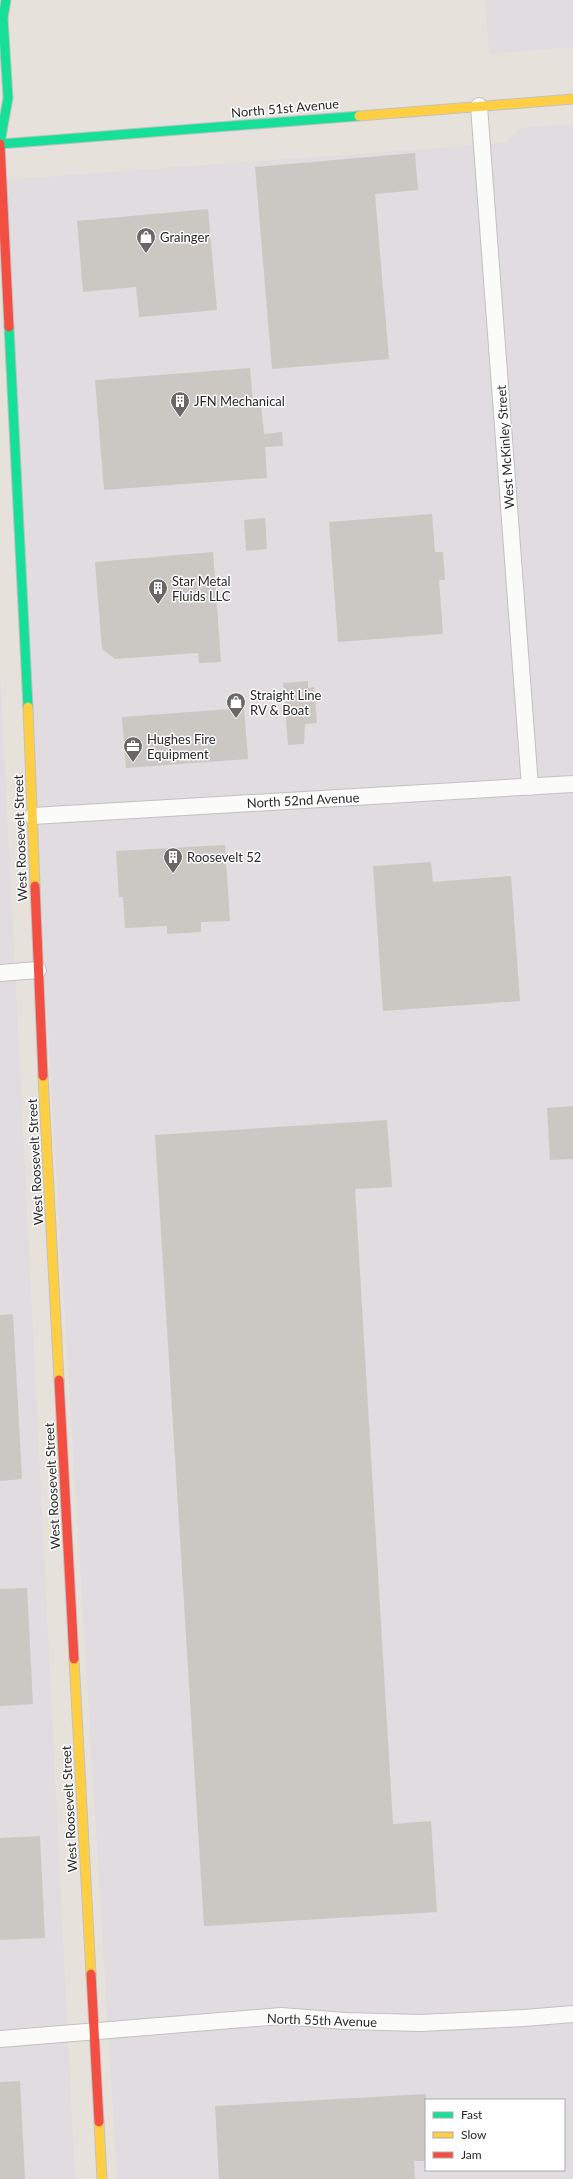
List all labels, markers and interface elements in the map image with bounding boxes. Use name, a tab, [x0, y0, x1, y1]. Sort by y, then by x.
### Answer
street label: North 51st Avenue	[230, 95, 340, 121]
shop icon: Grainger	[135, 226, 157, 254]
place label: Grainger	[160, 229, 209, 245]
street label: West McKinley Street	[493, 384, 517, 509]
building icon: JFN Mechanical	[169, 390, 191, 418]
place label: JFN Mechanical	[194, 393, 285, 409]
place label: Star Metal Fluids LLC	[172, 573, 231, 604]
building icon: Star Metal Fluids LLC	[147, 577, 169, 605]
place label: Straight Line RV & Boat	[250, 687, 322, 718]
shop icon: Straight Line RV & Boat	[225, 691, 247, 719]
place label: Hughes Fire Equipment	[147, 731, 216, 762]
office icon: Hughes Fire Equipment	[122, 735, 144, 763]
street label: West Roosevelt Street	[10, 774, 30, 902]
street label: North 52nd Avenue	[246, 789, 360, 811]
building icon: Roosevelt 52	[162, 846, 184, 874]
place label: Roosevelt 52	[187, 849, 261, 865]
street label: West Roosevelt Street	[24, 1098, 46, 1226]
street label: West Roosevelt Street	[41, 1422, 63, 1550]
street label: West Roosevelt Street	[58, 1745, 80, 1873]
street label: North 55th Avenue	[267, 2010, 377, 2030]
legend	[425, 2099, 565, 2171]
text: Fast	[461, 2107, 483, 2122]
text: Slow	[461, 2127, 487, 2142]
text: Jam	[461, 2147, 482, 2162]

